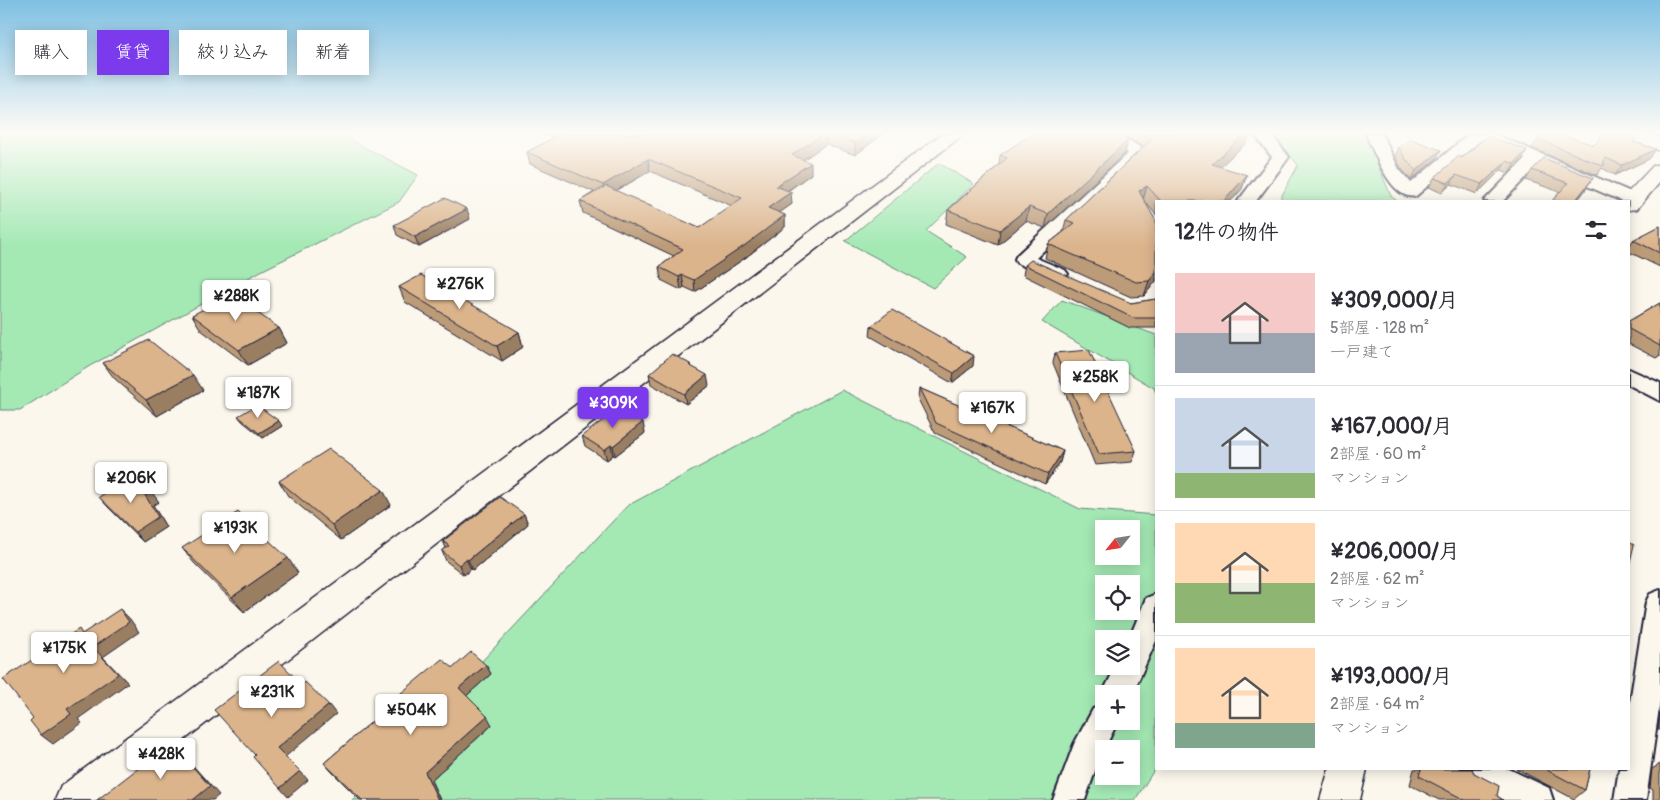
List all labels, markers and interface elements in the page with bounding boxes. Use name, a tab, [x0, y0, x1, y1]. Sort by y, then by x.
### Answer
chip: 購入	[15, 30, 87, 75]
chip: 賃貸	[97, 30, 169, 75]
chip: 絞り込み	[179, 30, 287, 75]
chip: 新着	[297, 30, 369, 75]
icon: filters	[1582, 216, 1610, 244]
text: 12件の物件	[1175, 219, 1279, 246]
pin: ¥276K	[425, 268, 495, 310]
text: ¥276K	[436, 274, 484, 294]
pin: ¥288K	[201, 280, 271, 322]
text: ¥288K	[213, 286, 259, 306]
text: ¥309,000/月	[1330, 287, 1458, 314]
icon: home	[1215, 293, 1275, 353]
text: 5部屋 · 128 m²	[1330, 318, 1429, 338]
text: 一戸建て	[1330, 342, 1394, 362]
pin: ¥258K	[1060, 360, 1130, 403]
text: ¥258K	[1072, 367, 1118, 387]
pin: ¥187K	[223, 376, 293, 419]
text: ¥187K	[236, 383, 280, 403]
pin: ¥309K	[578, 386, 648, 429]
pin: ¥167K	[957, 392, 1027, 434]
text: ¥309K	[589, 393, 637, 413]
text: ¥167K	[970, 398, 1014, 418]
text: ¥167,000/月	[1330, 413, 1453, 440]
icon: home	[1215, 418, 1275, 478]
text: 2部屋 · 60 m²	[1330, 444, 1426, 464]
pin: ¥206K	[96, 462, 166, 504]
text: ¥206K	[106, 468, 156, 488]
text: マンション	[1330, 468, 1409, 488]
pin: ¥193K	[200, 512, 270, 554]
text: ¥193K	[213, 518, 257, 538]
north arrow	[1095, 520, 1140, 565]
map controls	[1095, 520, 1140, 785]
text: ¥206,000/月	[1330, 538, 1460, 565]
icon: home	[1215, 543, 1275, 603]
text: 2部屋 · 62 m²	[1330, 569, 1424, 589]
button: locate	[1095, 575, 1140, 620]
text: マンション	[1330, 593, 1409, 613]
button: layers	[1095, 630, 1140, 675]
pin: ¥175K	[29, 632, 99, 674]
text: ¥175K	[42, 638, 86, 658]
text: ¥193,000/月	[1330, 663, 1452, 690]
icon: home	[1215, 668, 1275, 728]
pin: ¥231K	[237, 676, 307, 718]
text: ¥231K	[250, 682, 294, 702]
button: +	[1095, 685, 1140, 730]
pin: ¥504K	[376, 694, 446, 736]
text: 2部屋 · 64 m²	[1330, 694, 1425, 714]
text: ¥504K	[386, 700, 436, 720]
text: マンション	[1330, 718, 1409, 738]
pin: ¥428K	[126, 738, 196, 780]
button: −	[1095, 740, 1140, 785]
text: ¥428K	[137, 744, 185, 764]

